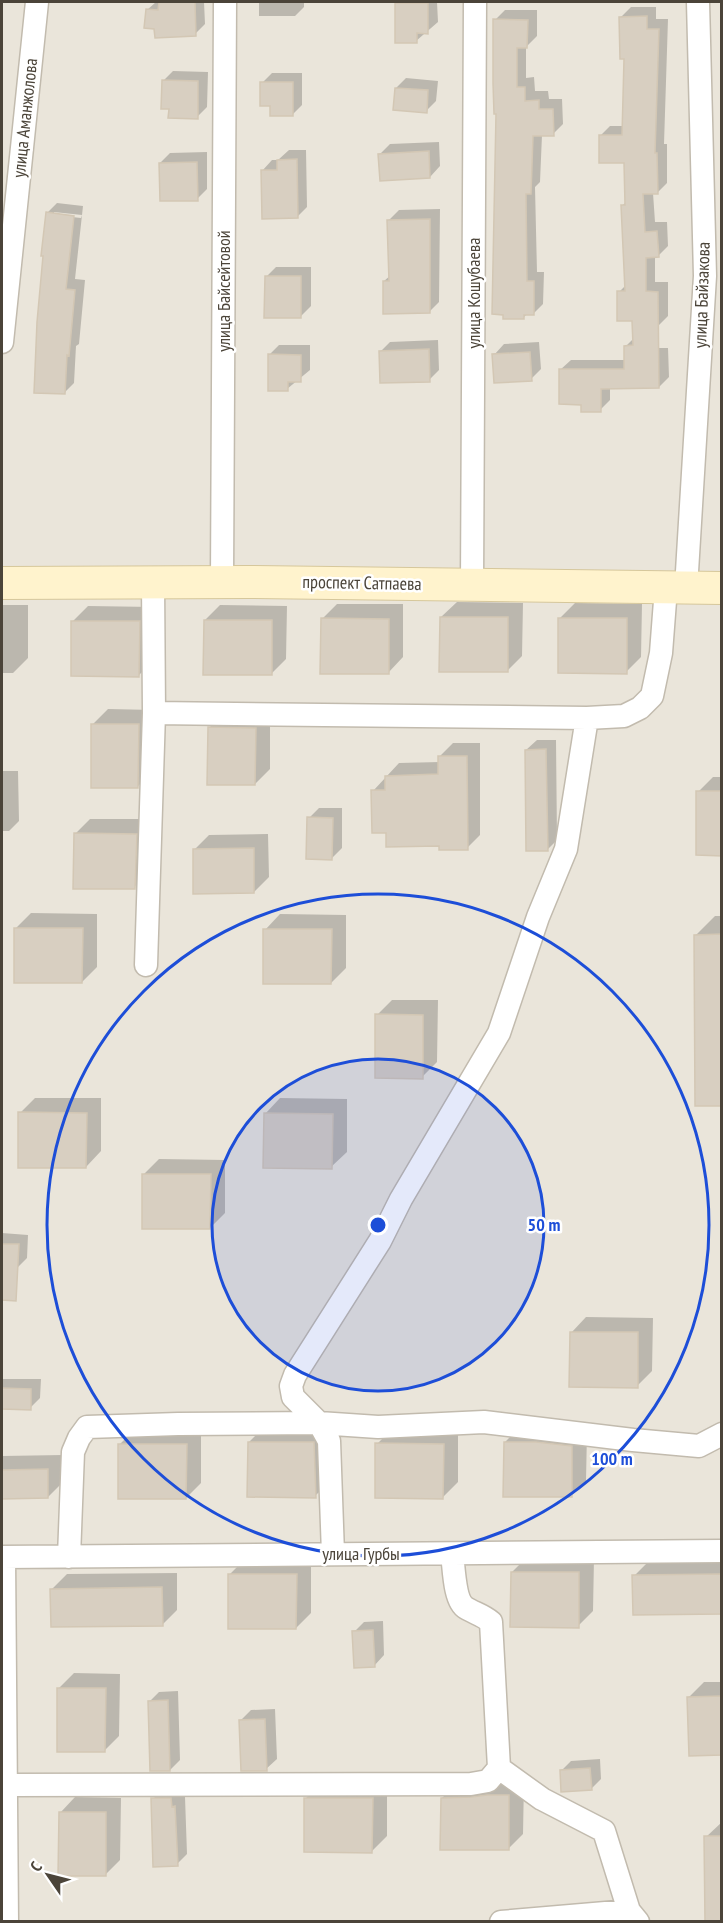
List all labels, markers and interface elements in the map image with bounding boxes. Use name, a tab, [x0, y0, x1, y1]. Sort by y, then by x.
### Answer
street label: улица Аманжолова	[7, 57, 42, 179]
street label: улица Байсейтовой	[212, 230, 235, 352]
street label: улица Кошубаева	[462, 238, 485, 348]
street label: улица Байзакова	[688, 241, 715, 349]
street label: проспект Сатпаева	[302, 570, 422, 595]
text: 50 m	[528, 1213, 560, 1236]
centre of rings	[368, 1215, 388, 1235]
text: 100 m	[591, 1447, 633, 1470]
street label: улица Гурбы	[322, 1542, 400, 1565]
north arrow	[18, 1845, 78, 1905]
text: С	[25, 1857, 46, 1875]

